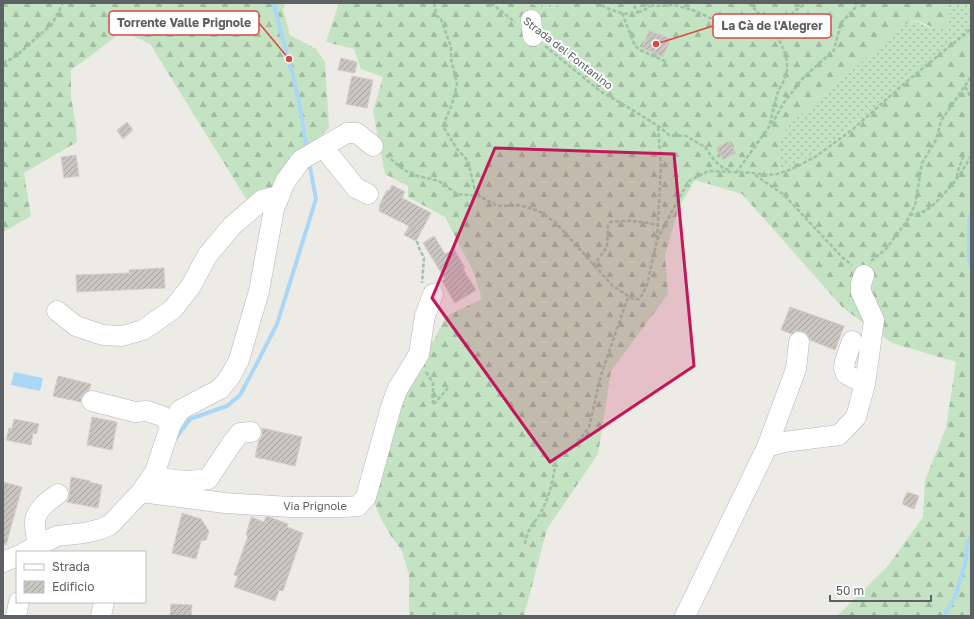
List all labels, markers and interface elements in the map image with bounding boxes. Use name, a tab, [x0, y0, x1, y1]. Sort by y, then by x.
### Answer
callout: Torrente Valle Prignole	[109, 11, 259, 35]
street label: Strada del Fontanino	[521, 14, 616, 92]
callout: La Cà de l'Alegrer	[713, 14, 831, 38]
text: Torrente Valle Prignole	[117, 15, 251, 30]
text: La Cà de l'Alegrer	[721, 18, 823, 33]
street label: Via Prignole	[283, 499, 347, 512]
legend	[16, 551, 146, 603]
text: Strada	[52, 559, 90, 574]
scale bar	[830, 577, 931, 603]
text: Edificio	[52, 579, 94, 594]
text: 50 m	[836, 583, 864, 598]

